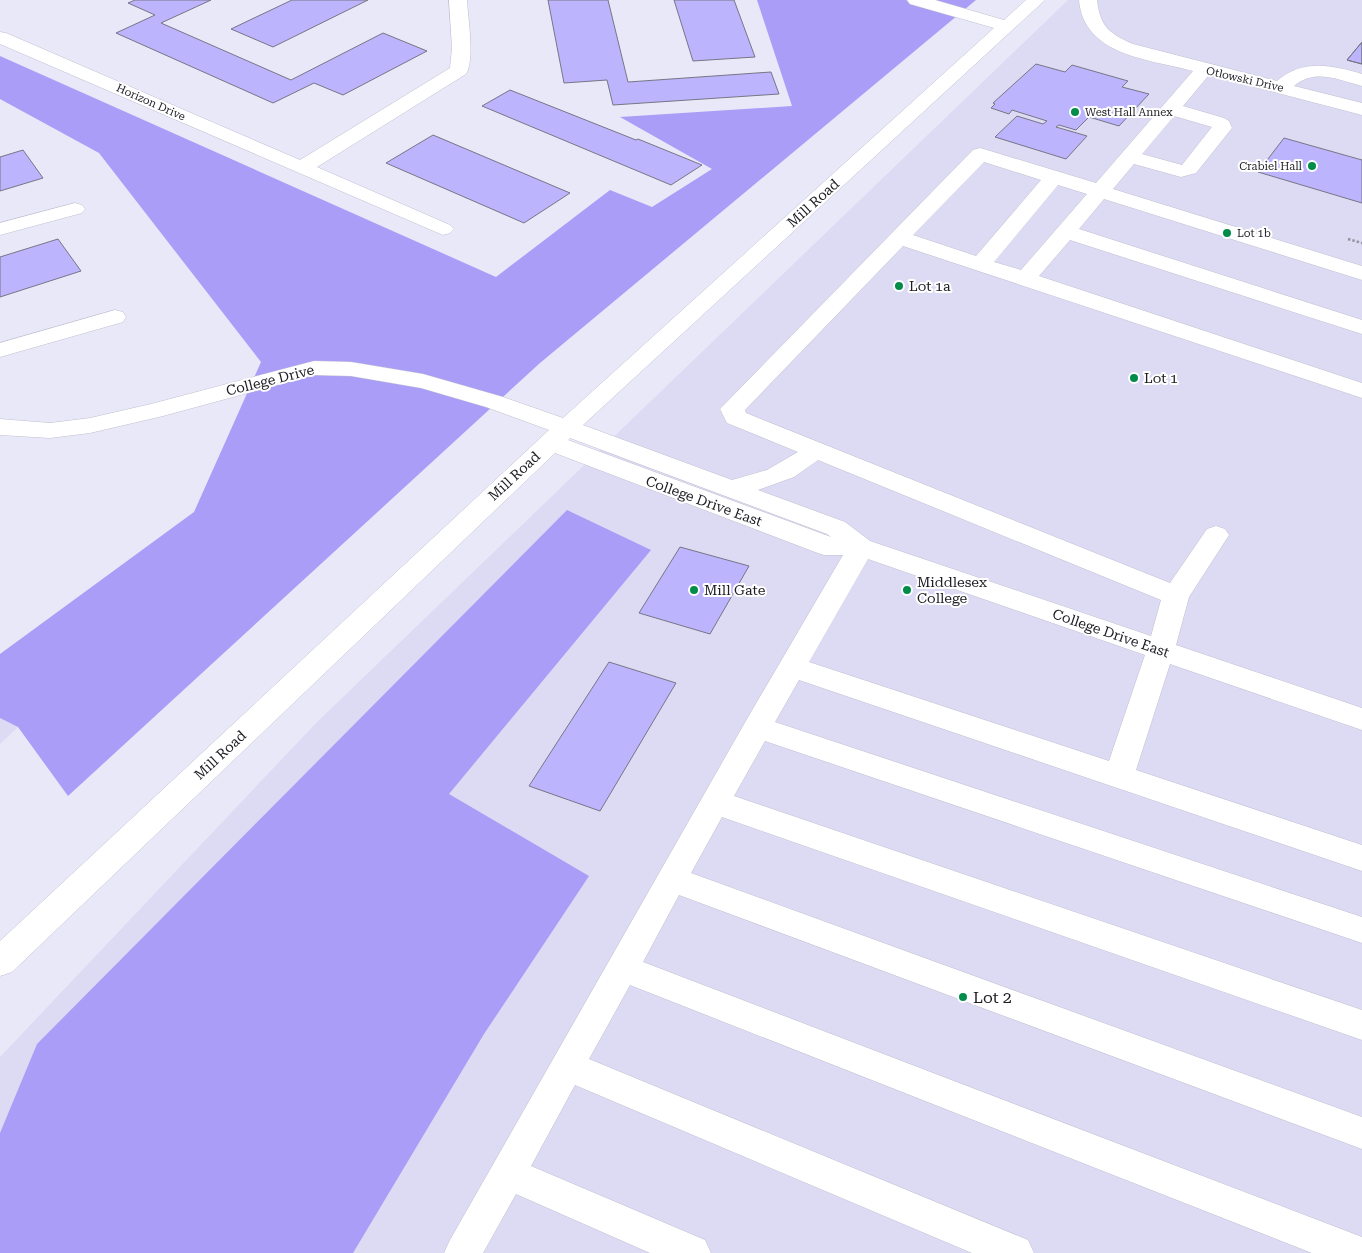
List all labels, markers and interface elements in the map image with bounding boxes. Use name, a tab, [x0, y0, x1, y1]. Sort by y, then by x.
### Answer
street label: Otlowski Drive	[1205, 64, 1285, 95]
street label: Horizon Drive	[114, 81, 187, 124]
marker: West Hall Annex	[1069, 106, 1081, 118]
place label: West Hall Annex	[1085, 106, 1173, 119]
place label: Crabiel Hall	[1239, 160, 1303, 173]
marker: Crabiel Hall	[1306, 160, 1318, 172]
street label: Mill Road	[784, 175, 842, 230]
marker: Lot 1b	[1221, 227, 1233, 239]
place label: Lot 1b	[1237, 227, 1271, 240]
place label: Lot 1a	[909, 278, 951, 294]
marker: Lot 1a	[893, 280, 905, 292]
street label: College Drive	[224, 361, 316, 399]
place label: Lot 1	[1144, 370, 1178, 386]
marker: Lot 1	[1128, 372, 1140, 384]
street label: Mill Road	[485, 448, 543, 504]
street label: College Drive East	[644, 473, 764, 529]
place label: Middlesex College	[917, 574, 987, 606]
place label: Mill Gate	[704, 582, 766, 598]
marker: Mill Gate	[688, 584, 700, 596]
marker: Middlesex College	[901, 584, 913, 596]
street label: College Drive East	[1051, 606, 1171, 660]
street label: Mill Road	[191, 727, 249, 783]
place label: Lot 2	[973, 988, 1012, 1007]
marker: Lot 2	[957, 991, 969, 1003]

